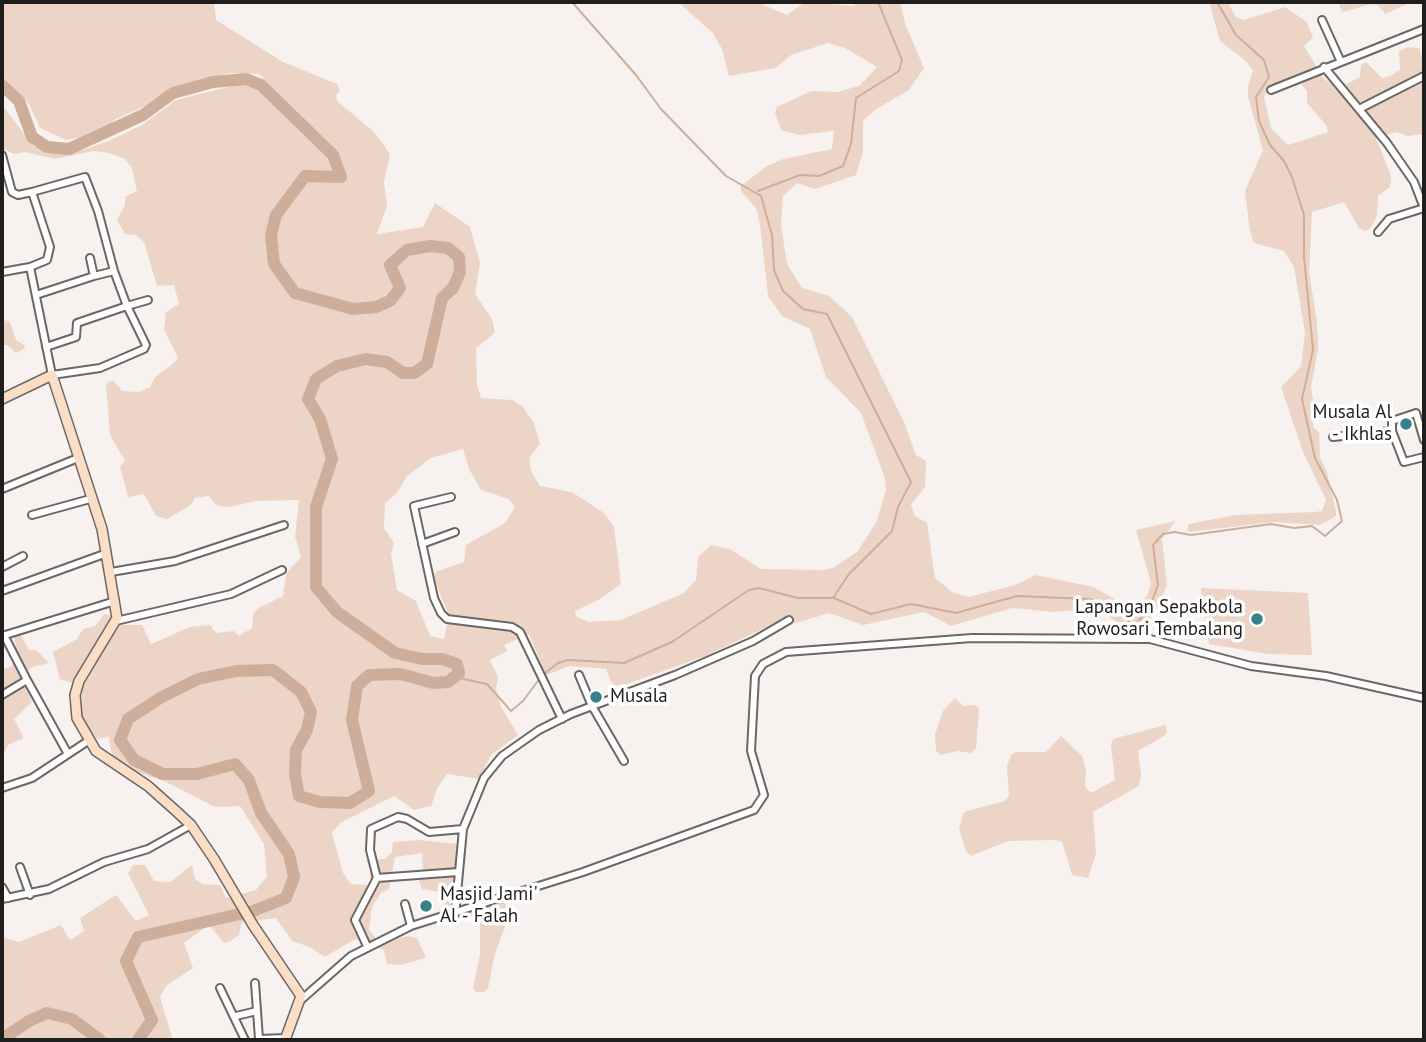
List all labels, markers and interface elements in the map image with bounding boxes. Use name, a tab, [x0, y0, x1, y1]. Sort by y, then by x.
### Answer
place label: Musala Al - Ikhlas	[1313, 402, 1392, 446]
marker: Musala Al - Ikhlas	[1398, 416, 1414, 432]
place label: Lapangan Sepakbola Rowosari Tembalang	[1075, 597, 1243, 641]
marker: Lapangan Sepakbola Rowosari Tembalang	[1249, 611, 1265, 627]
place label: Musala	[610, 686, 668, 708]
marker: Musala	[588, 689, 604, 705]
place label: Masjid Jami' Al - Falah	[440, 884, 538, 928]
marker: Masjid Jami' Al - Falah	[418, 898, 434, 914]

